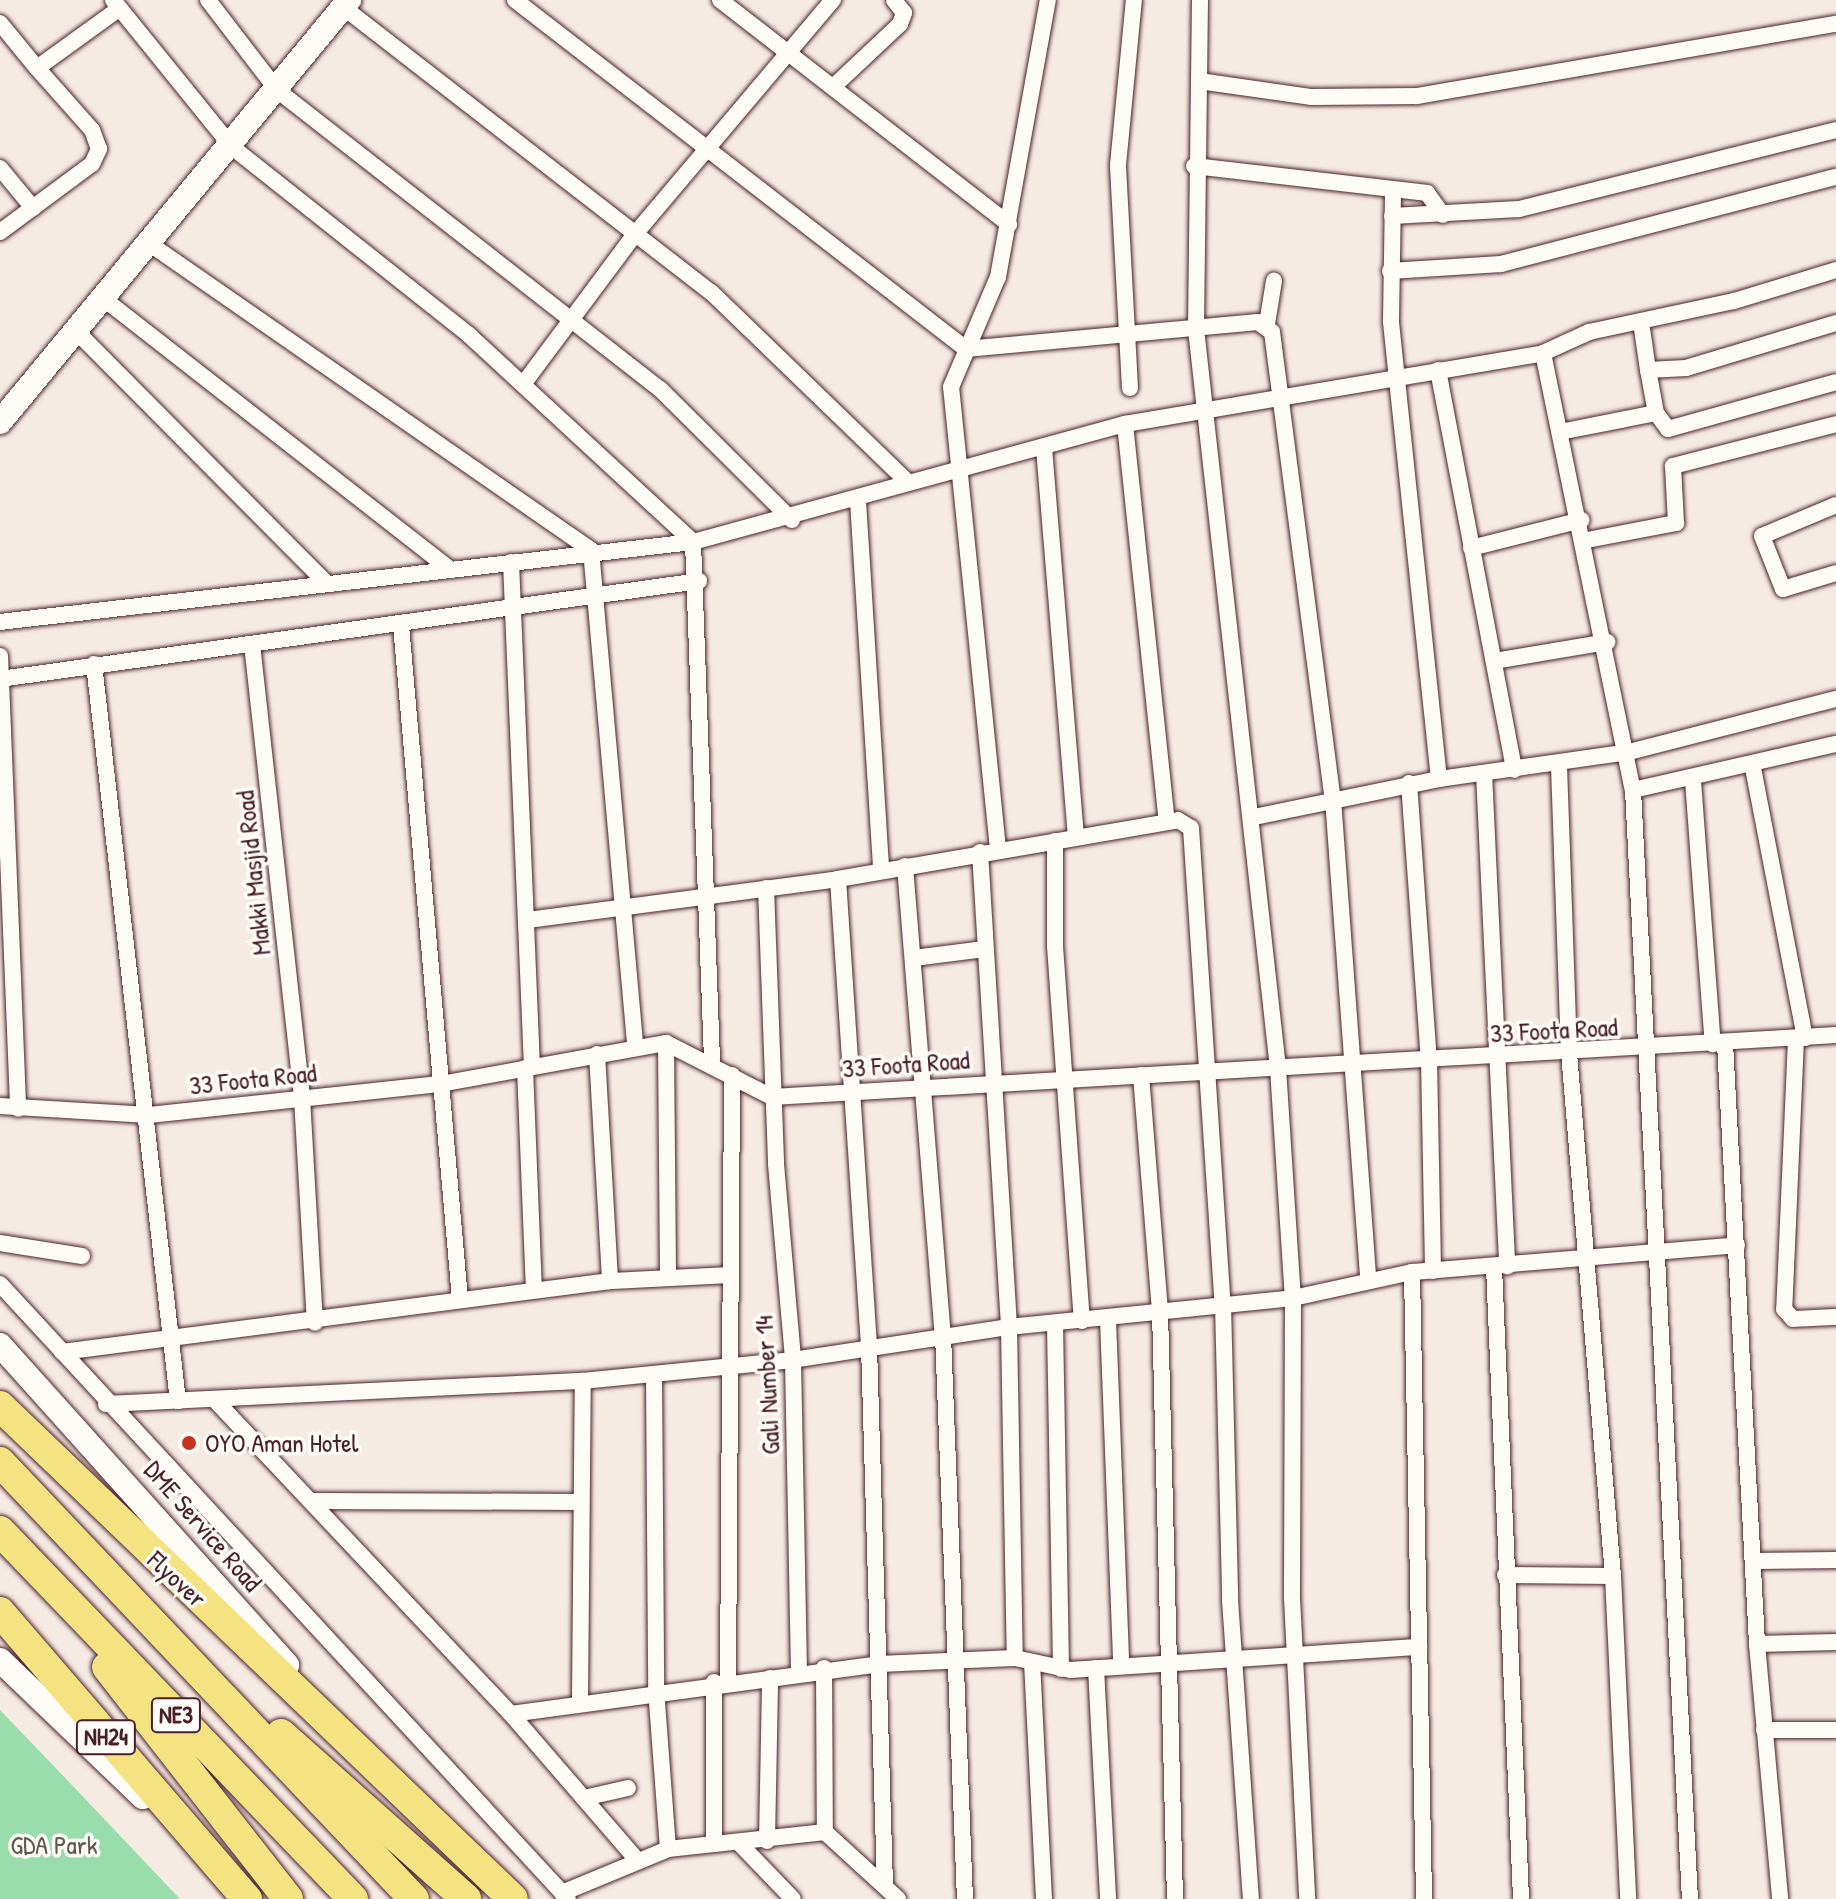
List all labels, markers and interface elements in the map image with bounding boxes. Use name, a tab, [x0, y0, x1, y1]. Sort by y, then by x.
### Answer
street label: Makki Masjid Road	[229, 789, 277, 957]
street label: 33 Foota Road	[1489, 1011, 1619, 1049]
street label: 33 Foota Road	[841, 1044, 971, 1084]
street label: 33 Foota Road	[188, 1057, 318, 1101]
street label: Gali Number 14	[748, 1315, 786, 1455]
place label: OYO Aman Hotel	[205, 1427, 359, 1459]
marker: OYO Aman Hotel	[180, 1434, 198, 1452]
street label: DME Service Road	[138, 1454, 268, 1598]
street label: Flyover	[141, 1544, 213, 1614]
road number: NE3	[150, 1695, 202, 1735]
road number: NH24	[74, 1717, 138, 1757]
park label: GDA Park	[11, 1829, 97, 1861]

